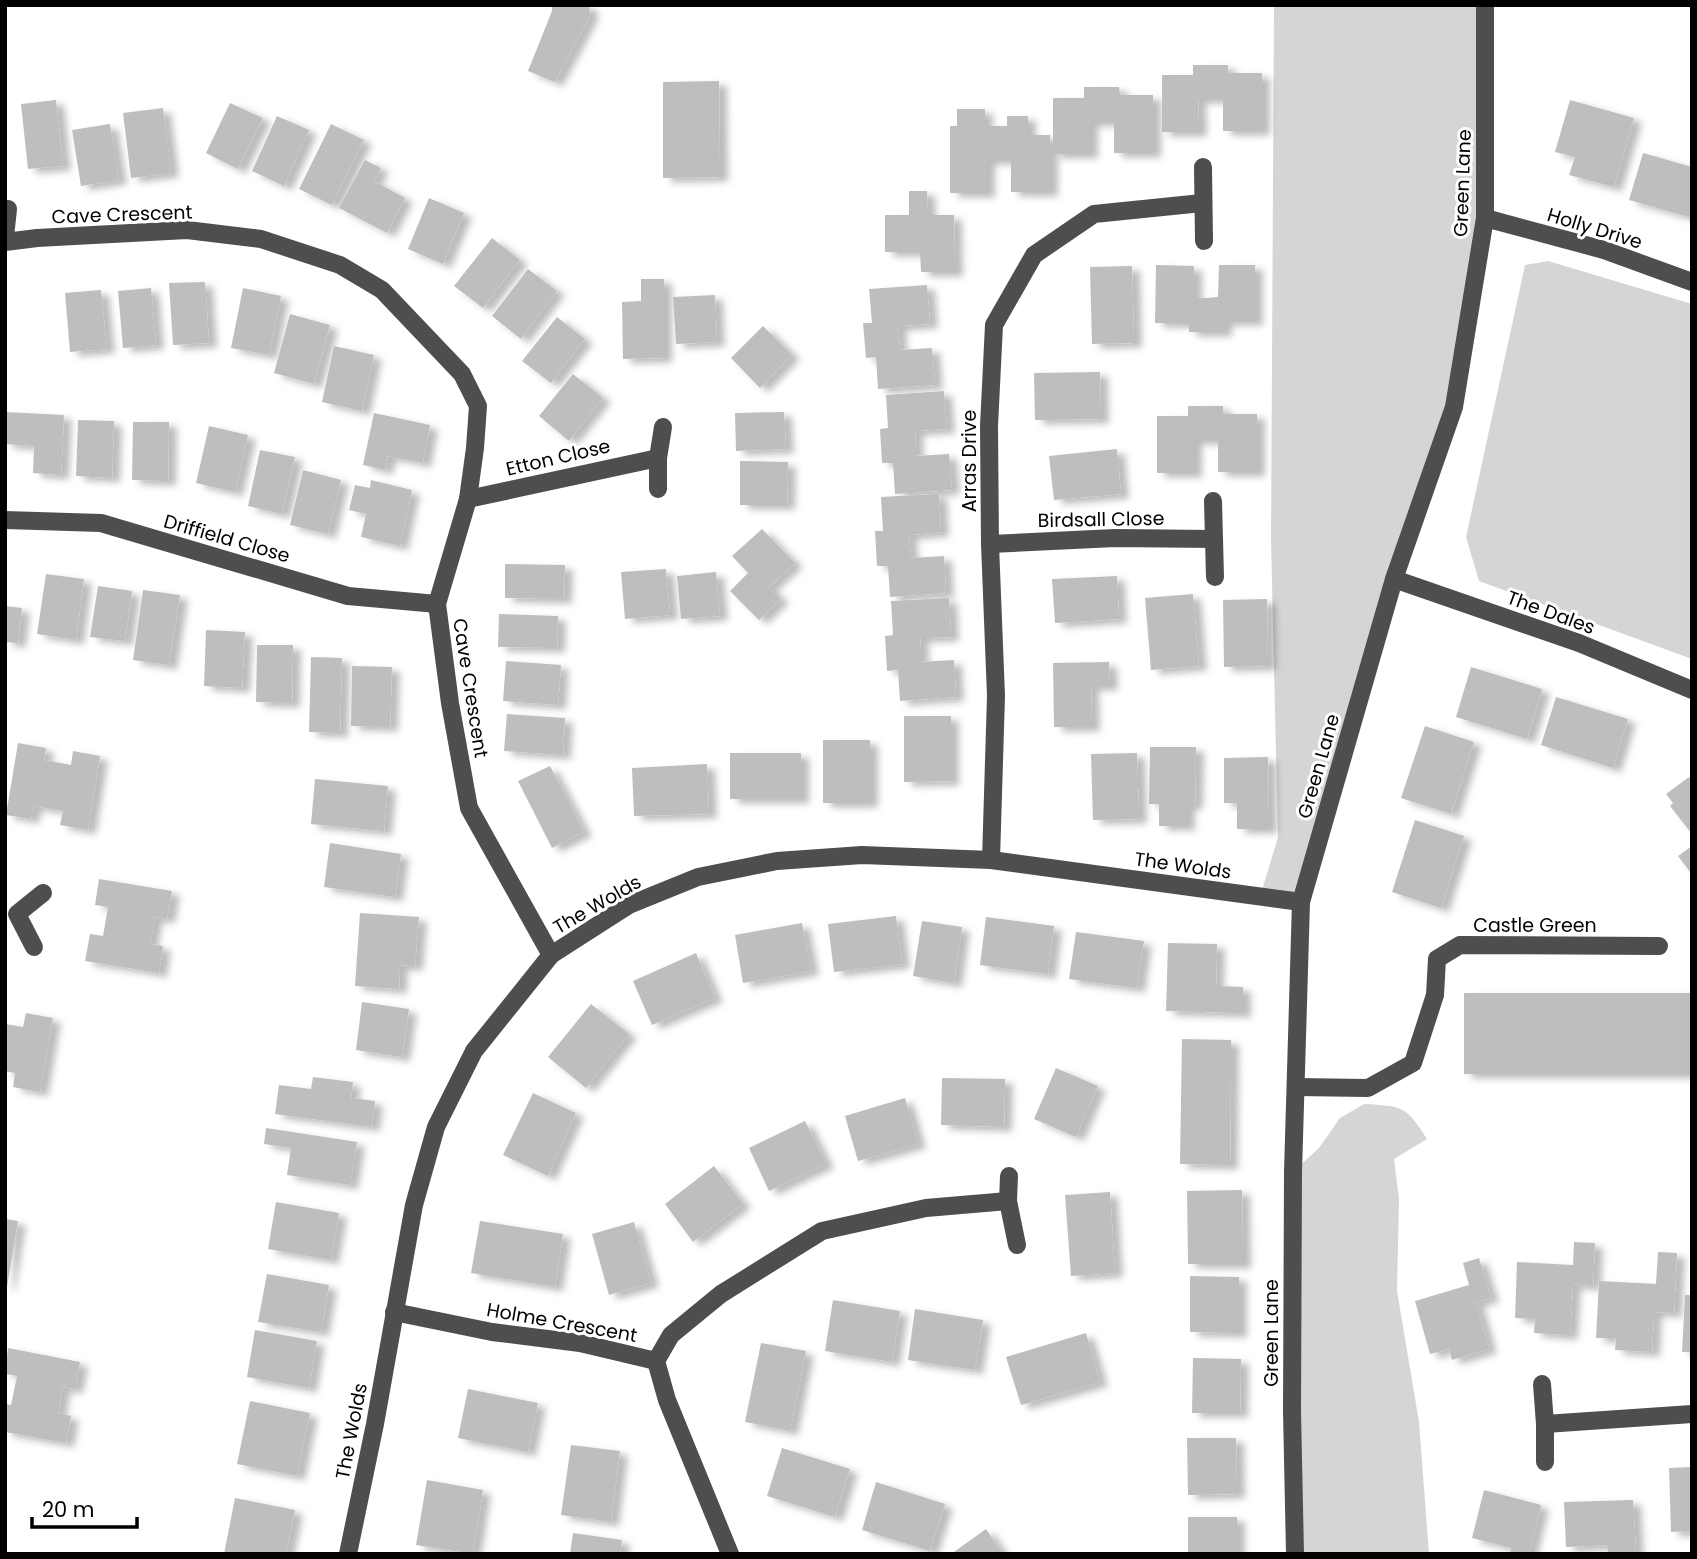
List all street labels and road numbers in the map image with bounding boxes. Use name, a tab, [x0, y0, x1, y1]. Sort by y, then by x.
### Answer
street label: Green Lane	[1447, 129, 1478, 237]
street label: Cave Crescent	[51, 199, 193, 230]
street label: Holly Drive	[1544, 201, 1646, 256]
street label: Arras Drive	[956, 410, 983, 512]
street label: Etton Close	[503, 432, 613, 483]
street label: Birdsall Close	[1037, 505, 1165, 534]
street label: Driffield Close	[161, 508, 293, 569]
street label: The Dales	[1503, 584, 1599, 641]
street label: Cave Crescent	[446, 616, 495, 760]
street label: Green Lane	[1291, 711, 1346, 822]
street label: The Wolds	[1133, 845, 1233, 886]
street label: The Wolds	[548, 868, 646, 940]
street label: Castle Green	[1473, 912, 1597, 939]
street label: Green Lane	[1258, 1279, 1285, 1387]
street label: Holme Crescent	[485, 1296, 639, 1349]
street label: The Wolds	[329, 1381, 374, 1481]

